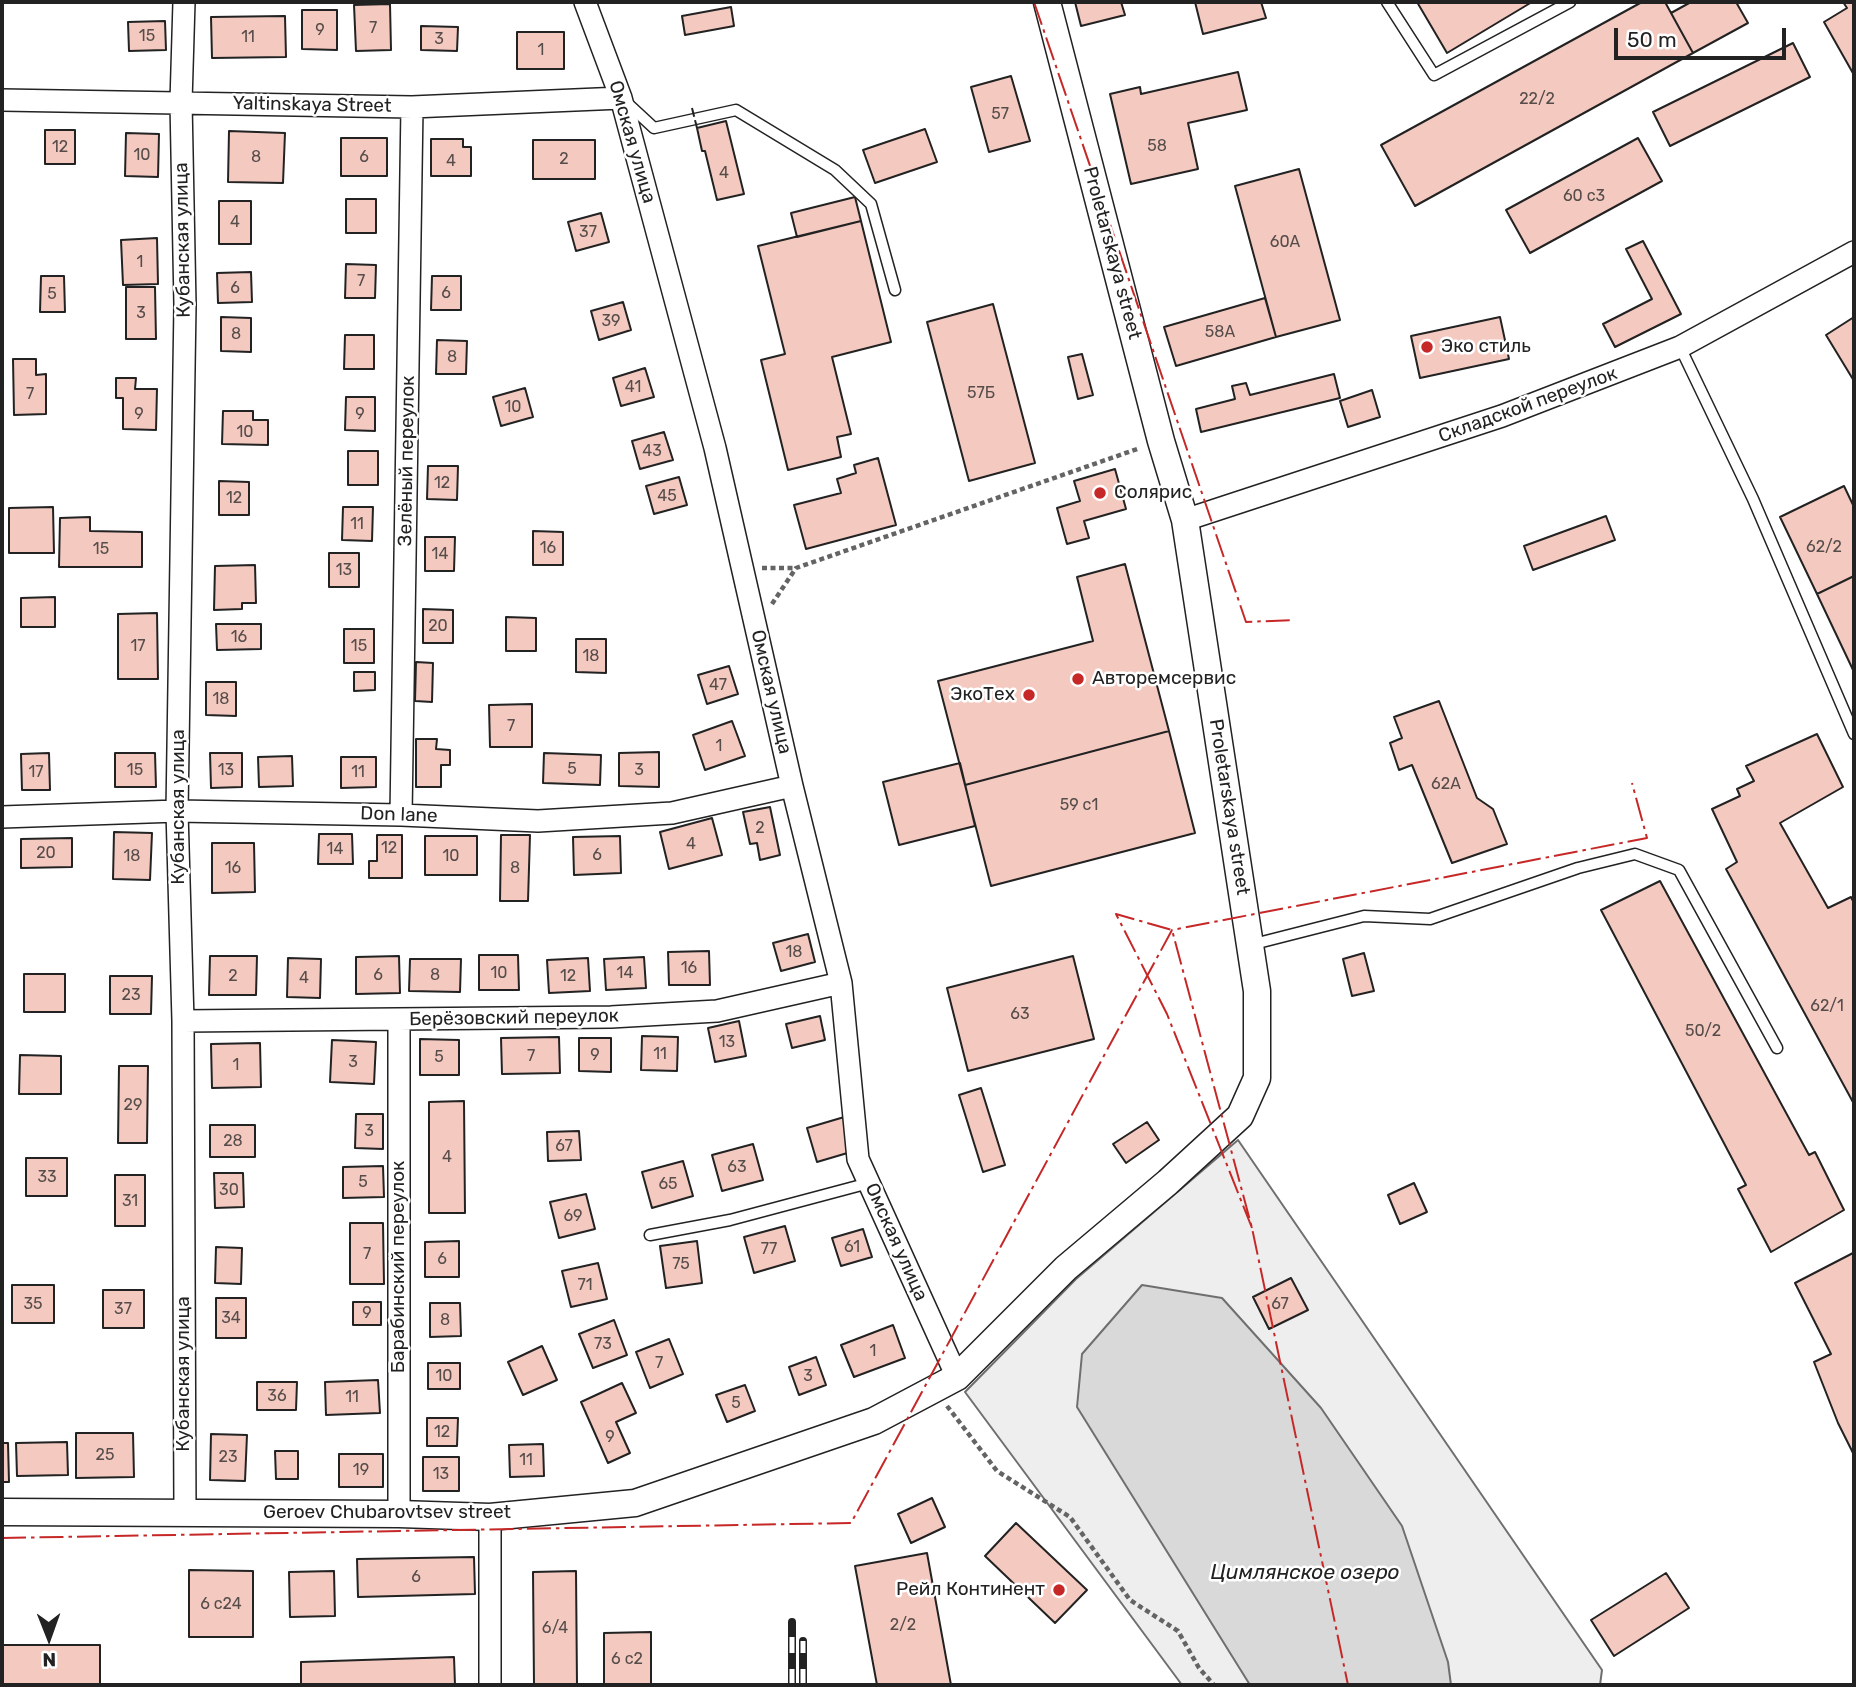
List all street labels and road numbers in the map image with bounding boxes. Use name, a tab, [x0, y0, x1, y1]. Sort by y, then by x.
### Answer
street label: Омская улица	[604, 78, 660, 206]
street label: Yaltinskaya Street	[232, 92, 392, 118]
street label: Кубанская улица	[170, 162, 196, 318]
street label: Proletarskaya street	[1078, 164, 1146, 342]
street label: Складской переулок	[1436, 362, 1620, 448]
street label: Зелёный переулок	[394, 375, 420, 547]
street label: Омская улица	[746, 628, 796, 756]
street label: Proletarskaya street	[1204, 717, 1254, 897]
street label: Кубанская улица	[168, 729, 190, 885]
street label: Don lane	[360, 802, 438, 828]
street label: Берёзовский переулок	[409, 1005, 619, 1031]
street label: Барабинский переулок	[388, 1161, 410, 1373]
street label: Омская улица	[860, 1180, 932, 1304]
street label: Кубанская улица	[173, 1296, 195, 1452]
street label: Geroev Chubarovtsev street	[263, 1502, 511, 1524]

